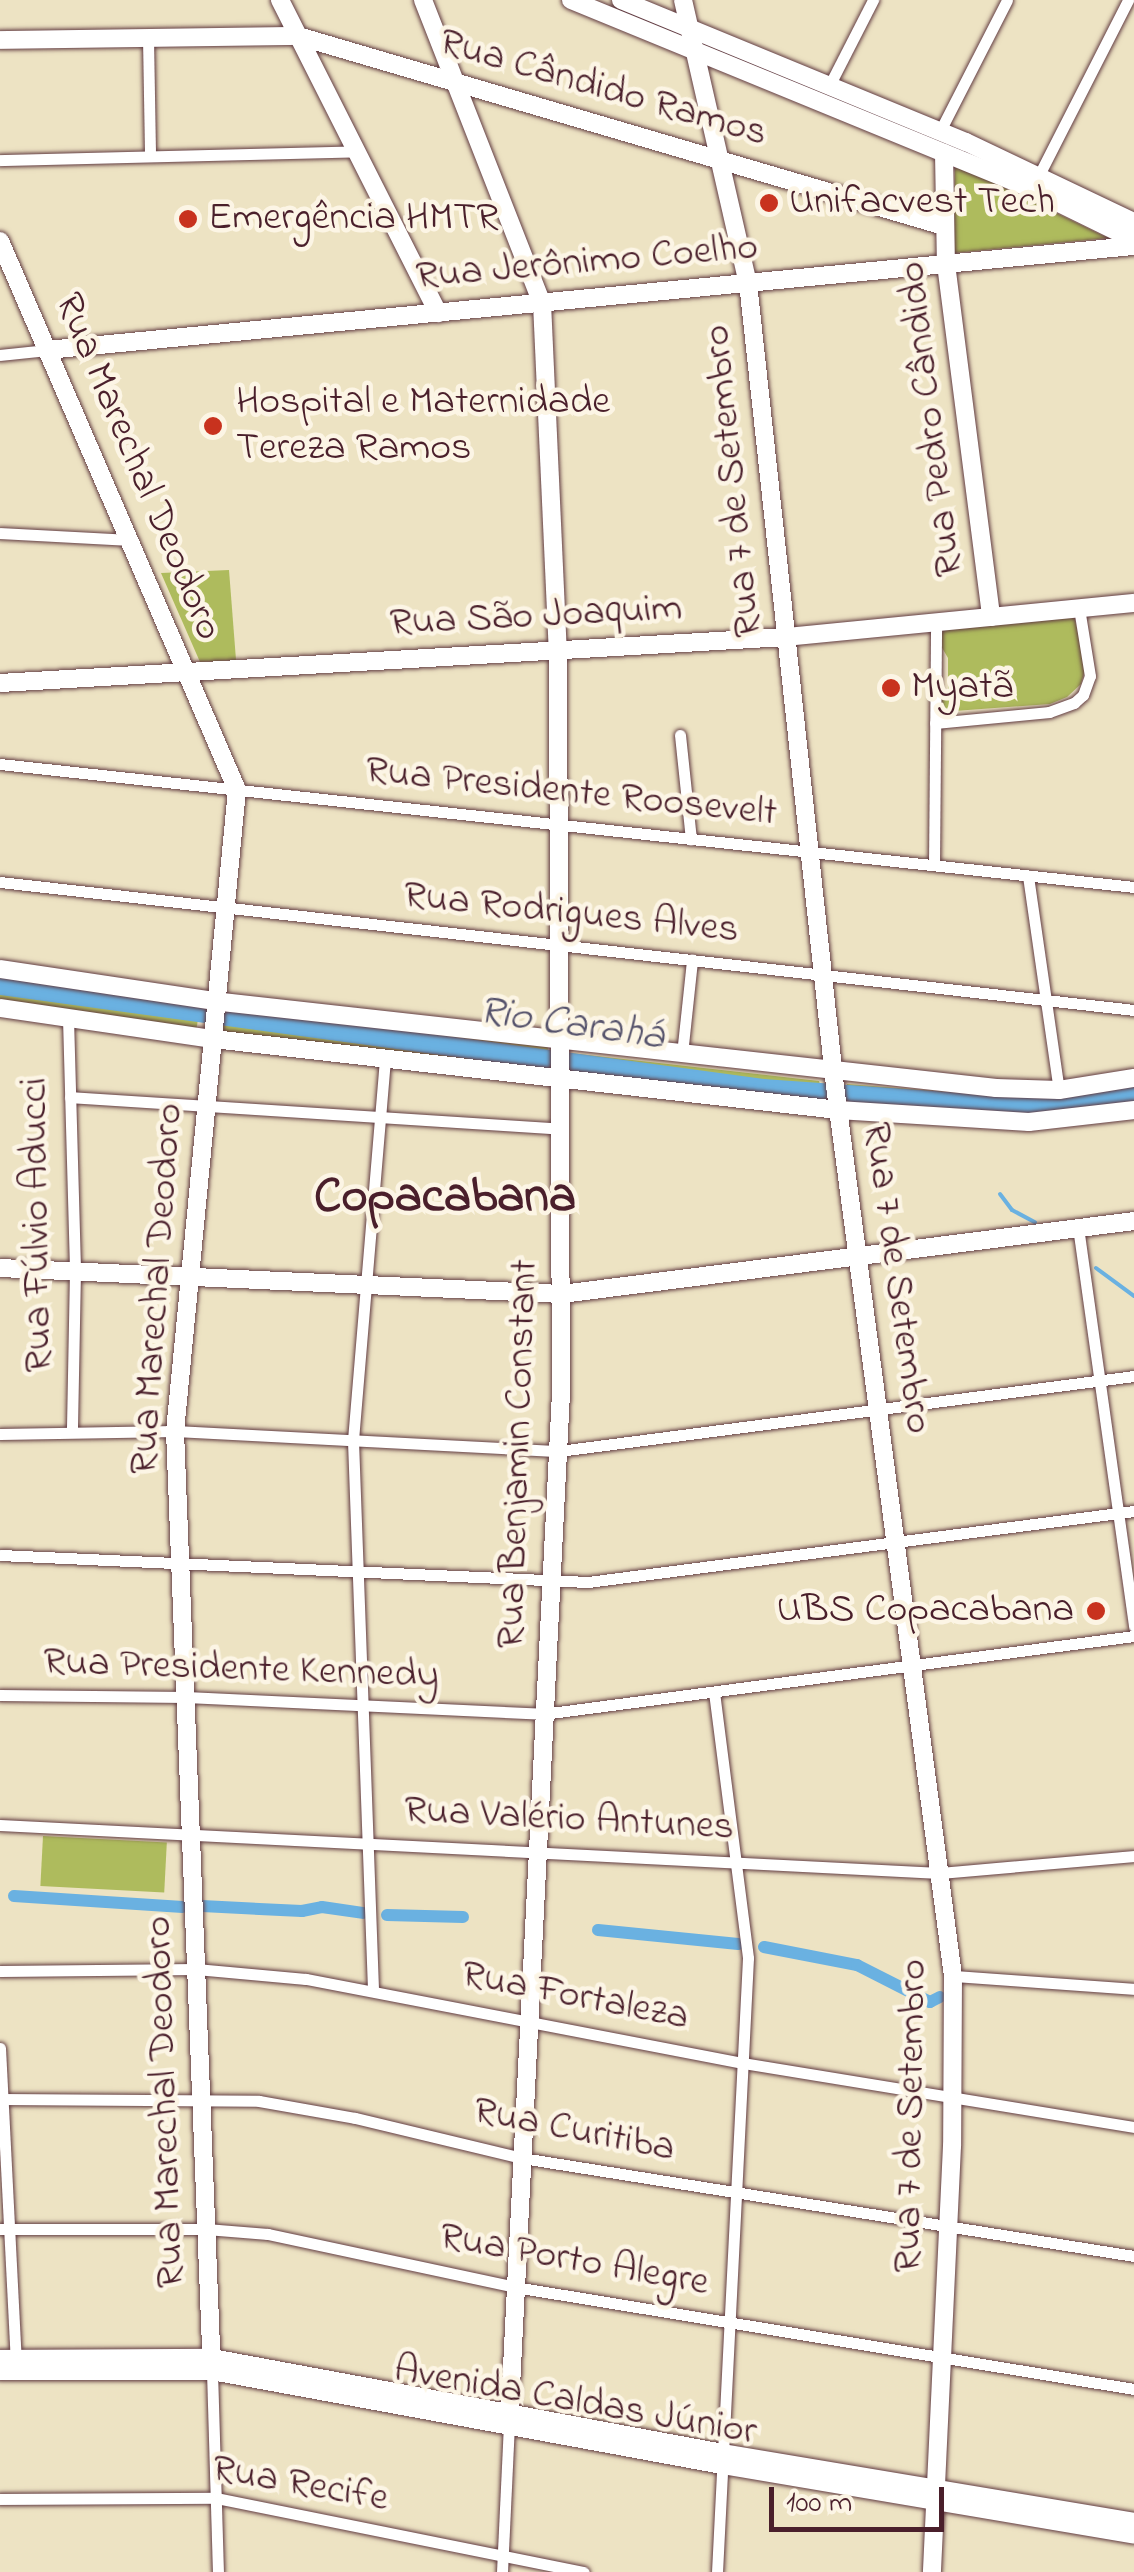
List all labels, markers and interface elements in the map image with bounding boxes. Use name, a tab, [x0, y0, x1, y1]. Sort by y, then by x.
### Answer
street label: Rua Cândido Ramos	[434, 19, 772, 159]
place label: Unifacvest Tech	[789, 179, 1055, 227]
marker: Unifacvest Tech	[758, 192, 780, 214]
place label: Emergência HMTR	[208, 195, 498, 243]
marker: Emergência HMTR	[177, 208, 199, 230]
street label: Rua Jerônimo Coelho	[414, 224, 760, 302]
street label: Rua Pedro Cândido	[889, 259, 975, 579]
street label: Rua Marechal Deodoro	[42, 286, 232, 648]
street label: Rua 7 de Setembro	[694, 323, 774, 639]
place label: Hospital e Maternidade Tereza Ramos	[236, 379, 610, 473]
marker: Hospital e Maternidade Tereza Ramos	[200, 413, 226, 439]
street label: Rua São Joaquim	[389, 585, 683, 649]
place label: Myatã	[911, 664, 1013, 712]
marker: Myatã	[880, 677, 902, 699]
street label: Rua Presidente Roosevelt	[363, 748, 779, 838]
street label: Rua Rodrigues Alves	[401, 873, 741, 955]
water label: Rio Carahá	[476, 987, 666, 1063]
street label: Rua Fúlvio Aducci	[11, 1077, 65, 1373]
street label: Rua Marechal Deodoro	[121, 1102, 195, 1476]
street label: Rua 7 de Setembro	[850, 1119, 942, 1437]
district label: Copacabana	[314, 1168, 576, 1228]
street label: Rua Benjamin Constant	[488, 1258, 550, 1650]
place label: UBS Copacabana	[777, 1587, 1074, 1635]
marker: UBS Copacabana	[1083, 1598, 1109, 1624]
street label: Rua Presidente Kennedy	[42, 1639, 440, 1701]
street label: Rua Valério Antunes	[403, 1787, 735, 1853]
street label: Rua Marechal Deodoro	[136, 1915, 196, 2289]
street label: Rua Fortaleza	[458, 1951, 692, 2043]
street label: Rua 7 de Setembro	[885, 1959, 939, 2273]
street label: Rua Curitiba	[469, 2088, 679, 2174]
street label: Rua Porto Alegre	[436, 2214, 712, 2308]
street label: Avenida Caldas Júnior	[390, 2346, 760, 2458]
street label: Rua Recife	[208, 2446, 392, 2524]
scale bar	[774, 2467, 949, 2529]
text: 100 m	[786, 2482, 852, 2526]

